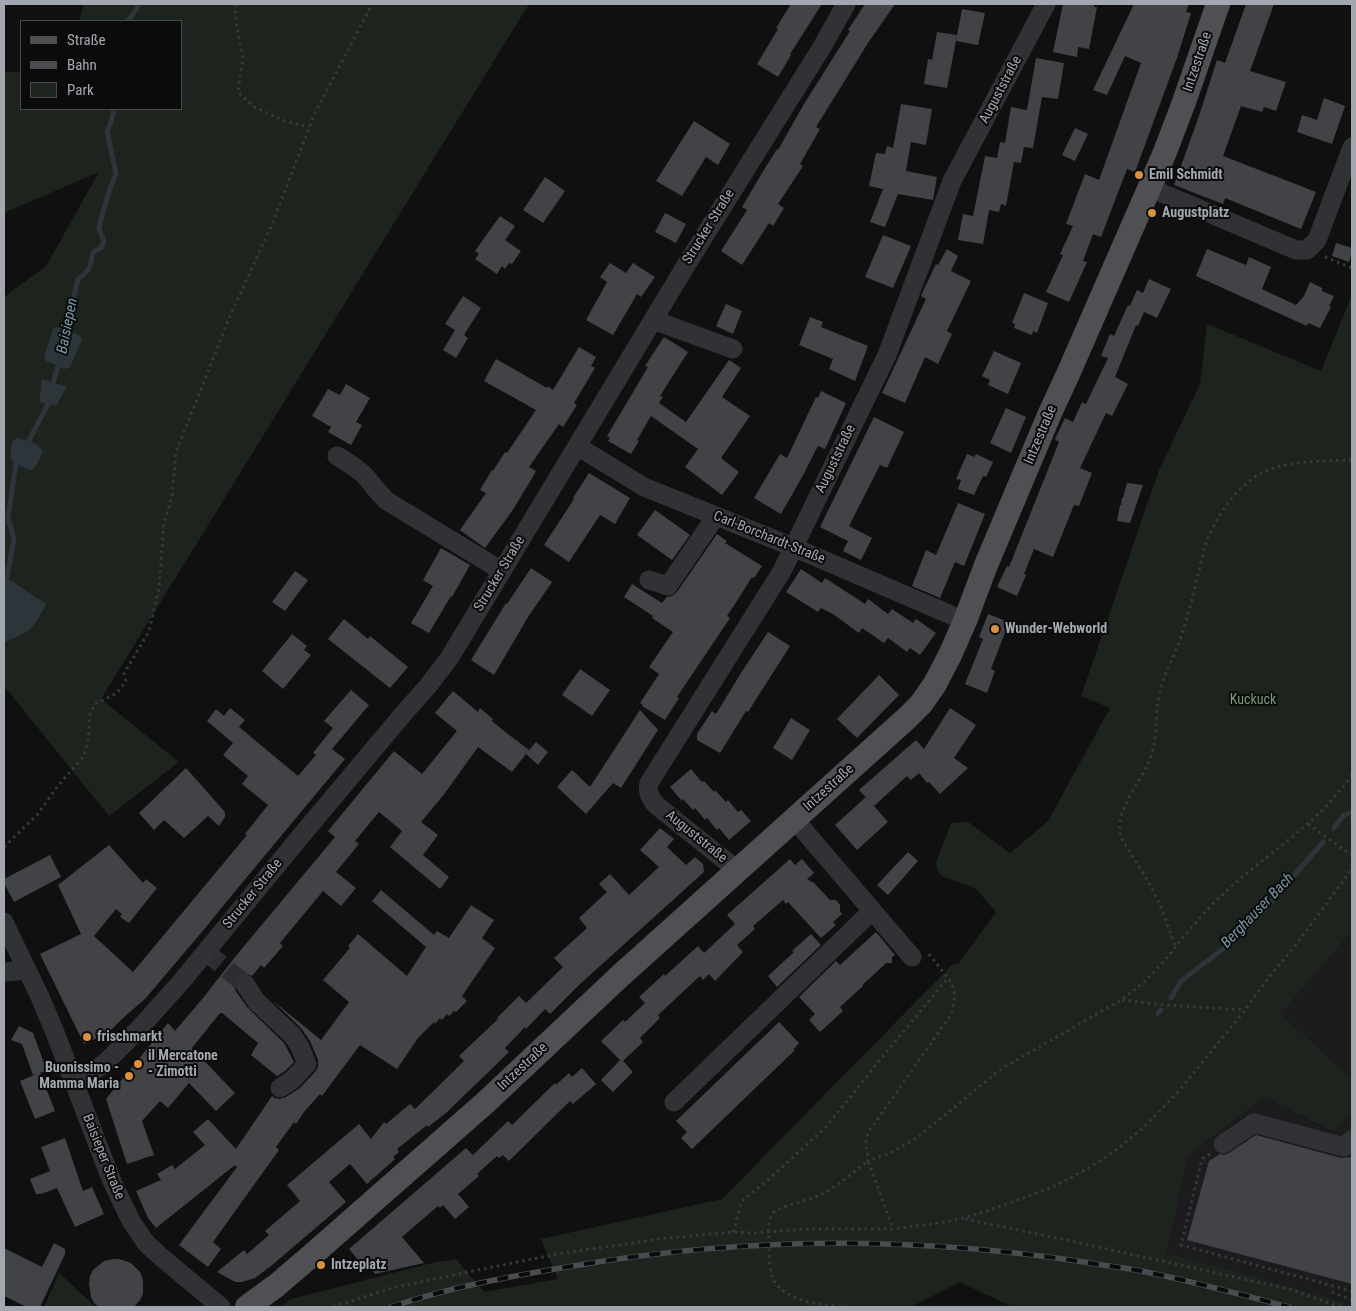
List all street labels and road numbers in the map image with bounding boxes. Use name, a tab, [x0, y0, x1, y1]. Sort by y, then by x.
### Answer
street label: Intzestraße	[1180, 30, 1216, 94]
street label: Auguststraße	[976, 53, 1026, 127]
street label: Strucker Straße	[679, 186, 739, 268]
street label: Intzestraße	[1021, 403, 1061, 467]
street label: Auguststraße	[812, 422, 860, 496]
street label: Carl-Borchardt-Straße	[711, 508, 827, 568]
street label: Strucker Straße	[471, 533, 529, 615]
street label: Intzestraße	[800, 761, 858, 815]
street label: Auguststraße	[662, 807, 730, 867]
street label: Strucker Straße	[220, 856, 286, 932]
street label: Intzestraße	[495, 1040, 551, 1094]
street label: Baisieper Straße	[78, 1112, 128, 1202]

